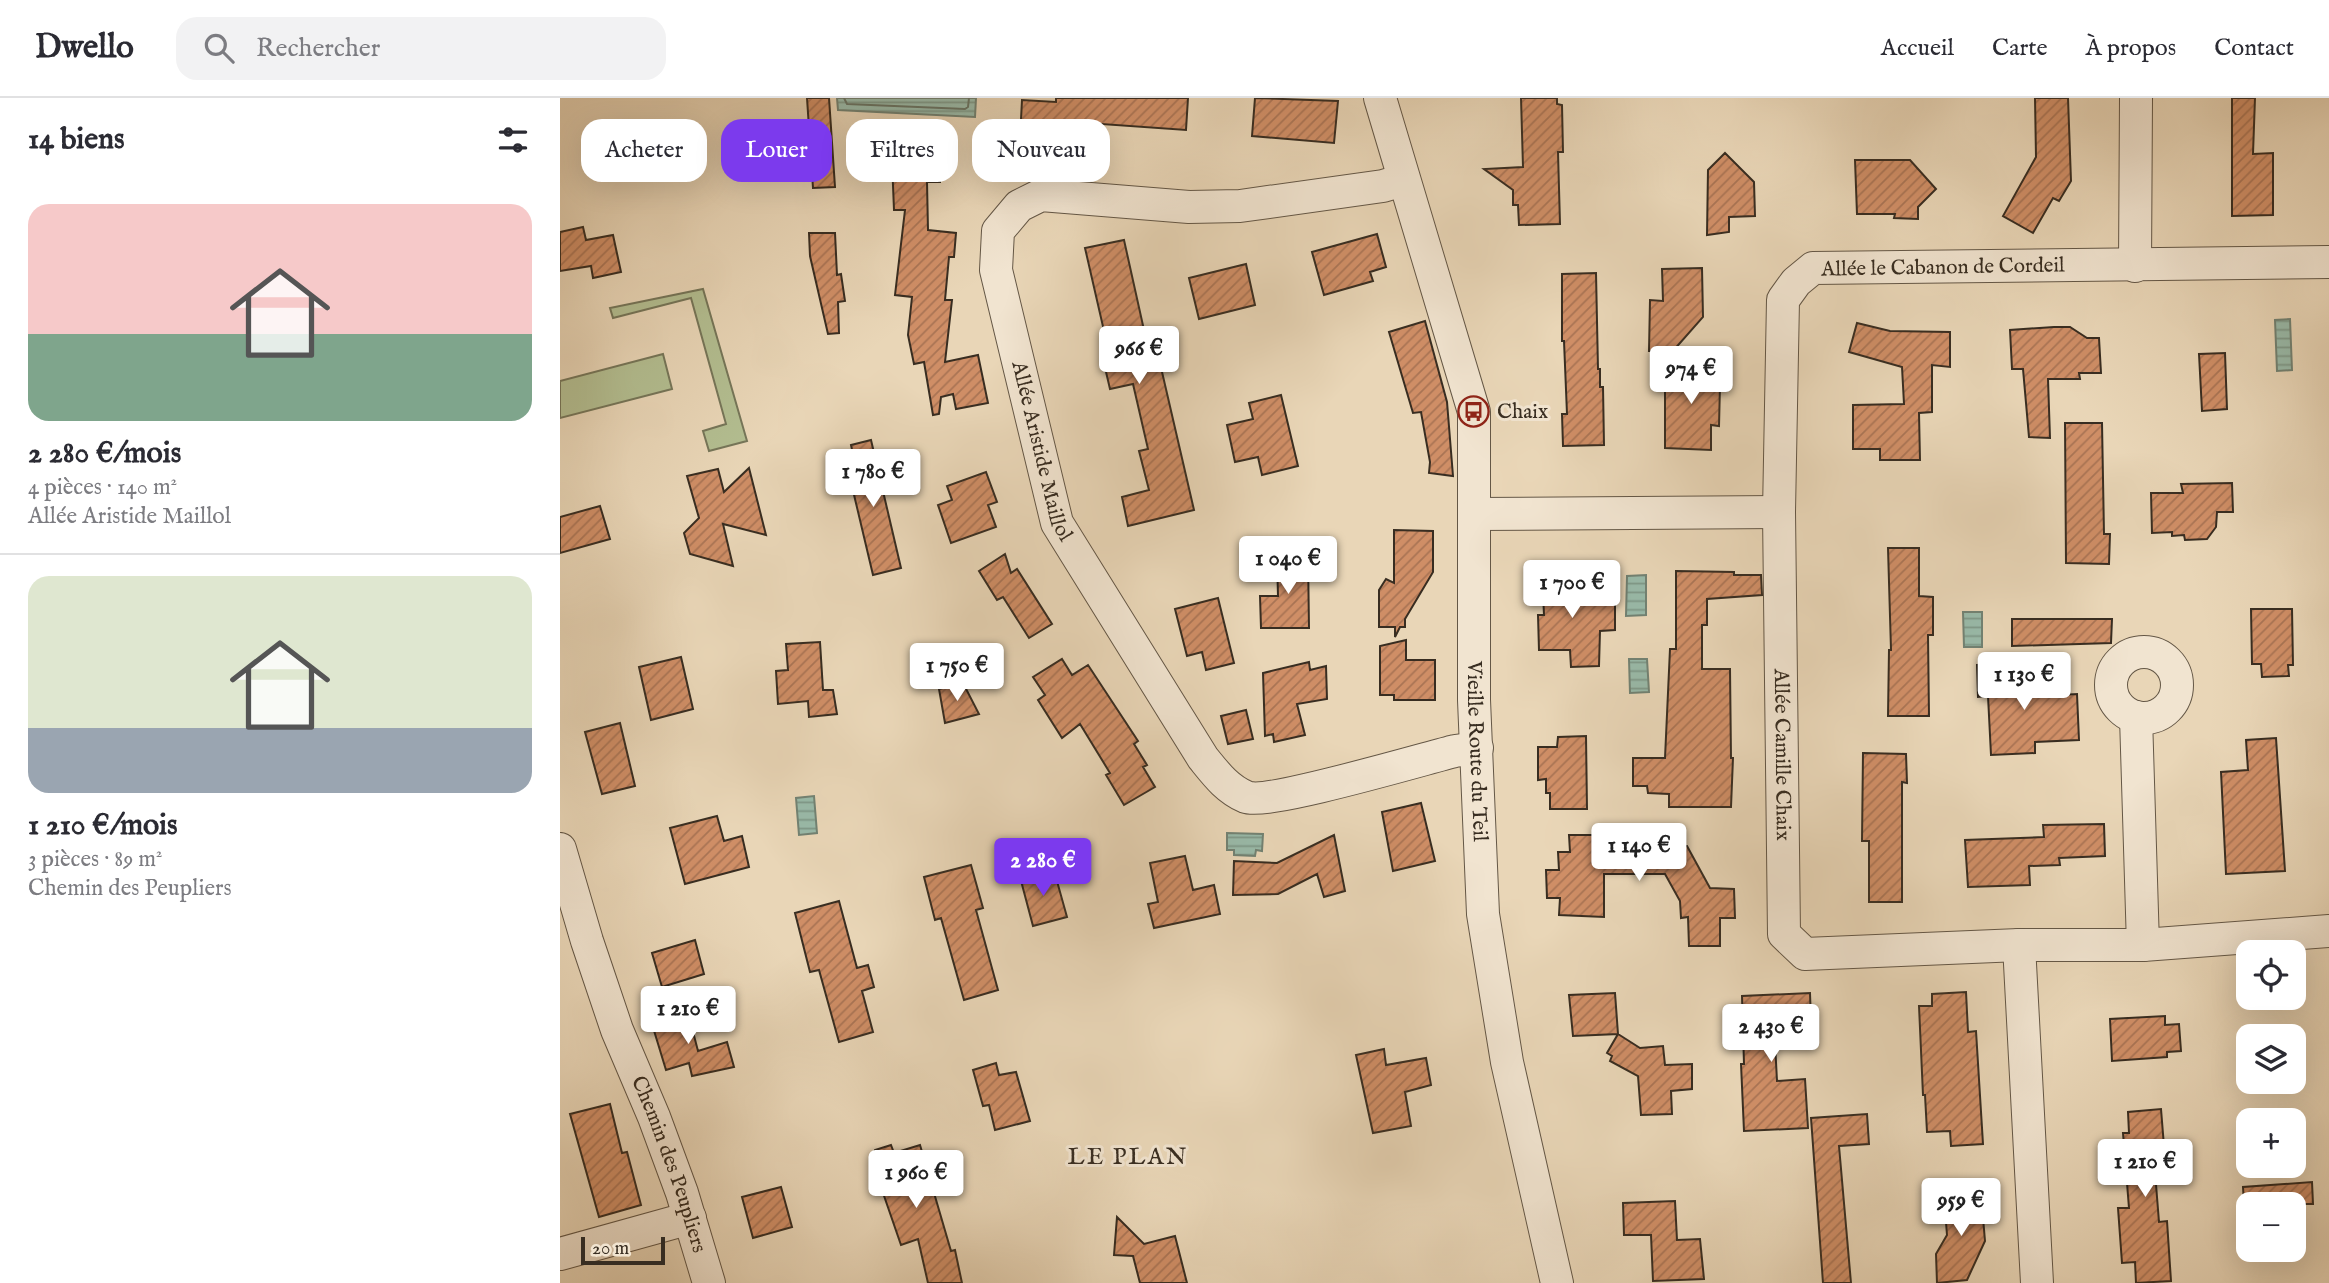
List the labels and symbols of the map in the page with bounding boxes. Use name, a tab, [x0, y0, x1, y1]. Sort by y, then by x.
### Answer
street label: Allée le Cabanon de Cordeil	[1820, 252, 2065, 284]
pin: 966 €	[1090, 327, 1188, 386]
pin: 974 €	[1642, 346, 1740, 406]
street label: Allée Aristide Maillol	[1005, 357, 1079, 547]
bus stop icon: Chaix	[1457, 395, 1491, 429]
place label: Chaix	[1497, 399, 1548, 426]
pin: 1 780 €	[808, 450, 938, 509]
pin: 1 040 €	[1223, 536, 1353, 596]
pin: 1 700 €	[1507, 560, 1637, 620]
pin: 1 750 €	[892, 644, 1022, 703]
pin: 1 130 €	[1959, 652, 2089, 712]
street label: Vieille Route du Teil	[1461, 660, 1493, 842]
street label: Allée Camille Chaix	[1767, 667, 1796, 841]
pin: 1 140 €	[1574, 824, 1704, 883]
pin: 2 280 €	[978, 838, 1108, 898]
pin: 1 210 €	[623, 986, 753, 1046]
pin: 2 430 €	[1706, 1004, 1836, 1064]
street label: Chemin des Peupliers	[625, 1072, 713, 1256]
pin: 1 210 €	[2080, 1140, 2210, 1199]
district label: LE PLAN	[1068, 1142, 1188, 1173]
pin: 1 960 €	[851, 1150, 981, 1210]
pin: 959 €	[1912, 1178, 2010, 1238]
scale bar	[581, 1234, 665, 1266]

